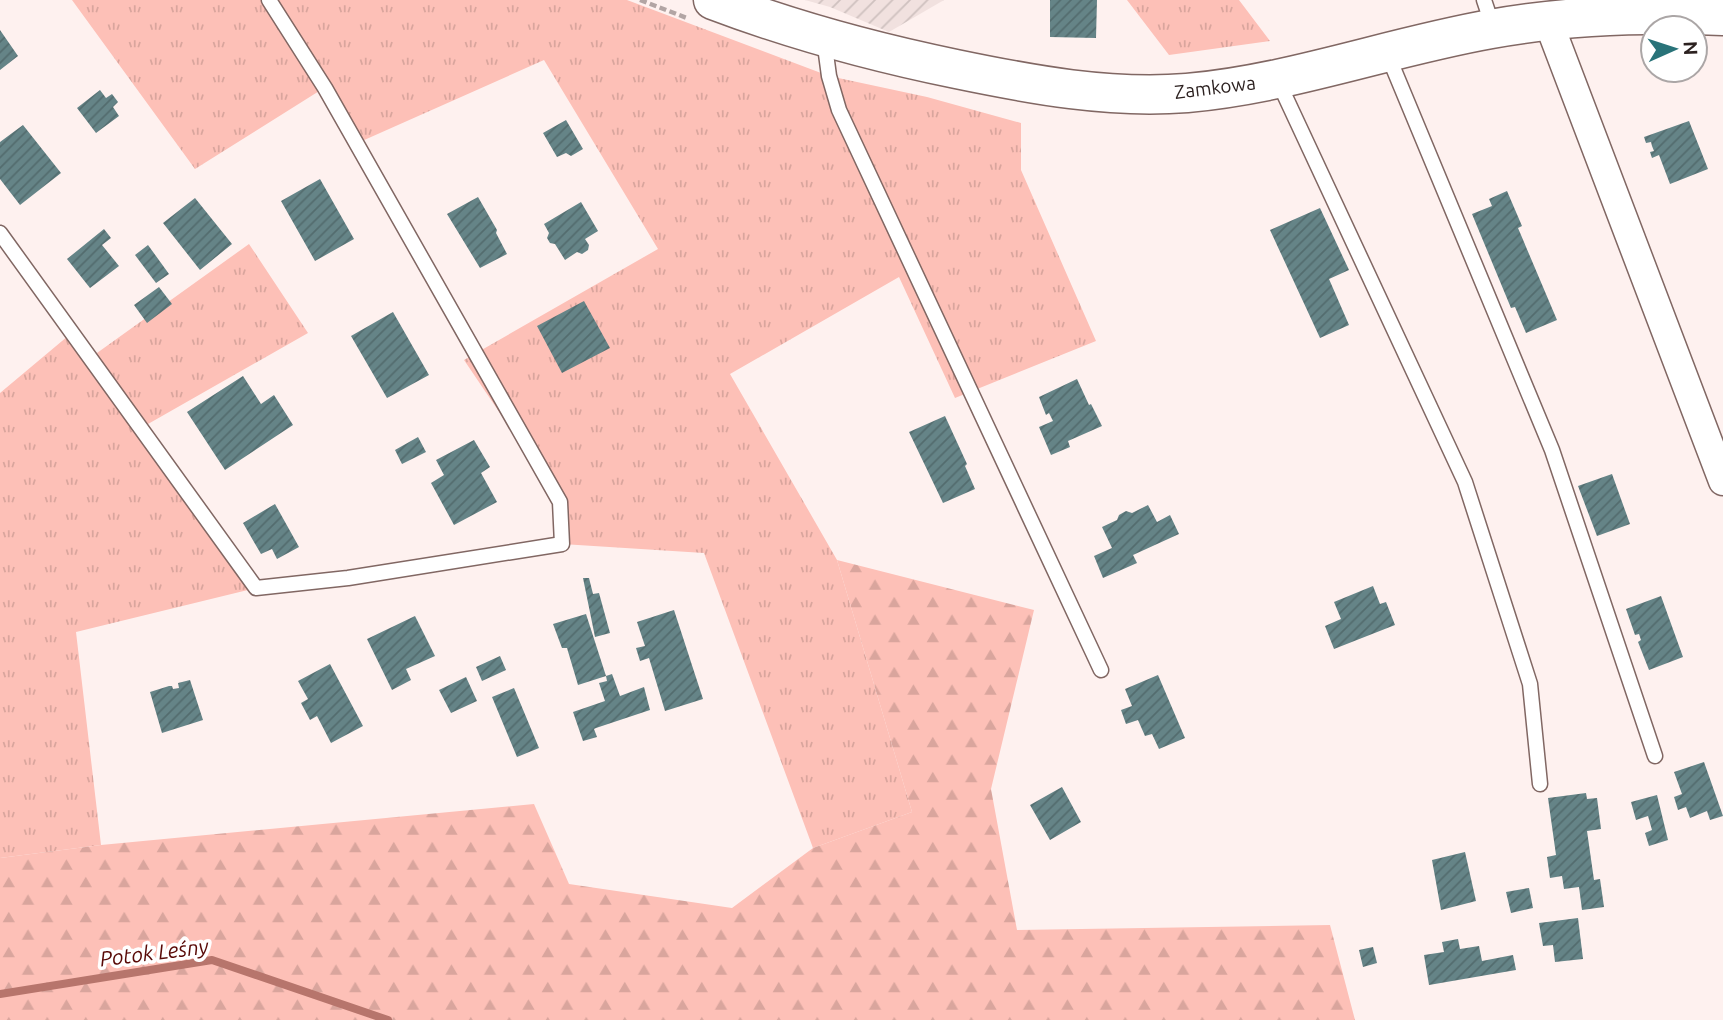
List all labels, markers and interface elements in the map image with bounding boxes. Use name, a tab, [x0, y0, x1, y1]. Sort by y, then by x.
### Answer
north arrow	[1639, 14, 1709, 84]
text: N	[1680, 40, 1702, 56]
street label: Zamkowa	[1173, 71, 1257, 103]
water label: Potok Leśny	[98, 933, 211, 971]

